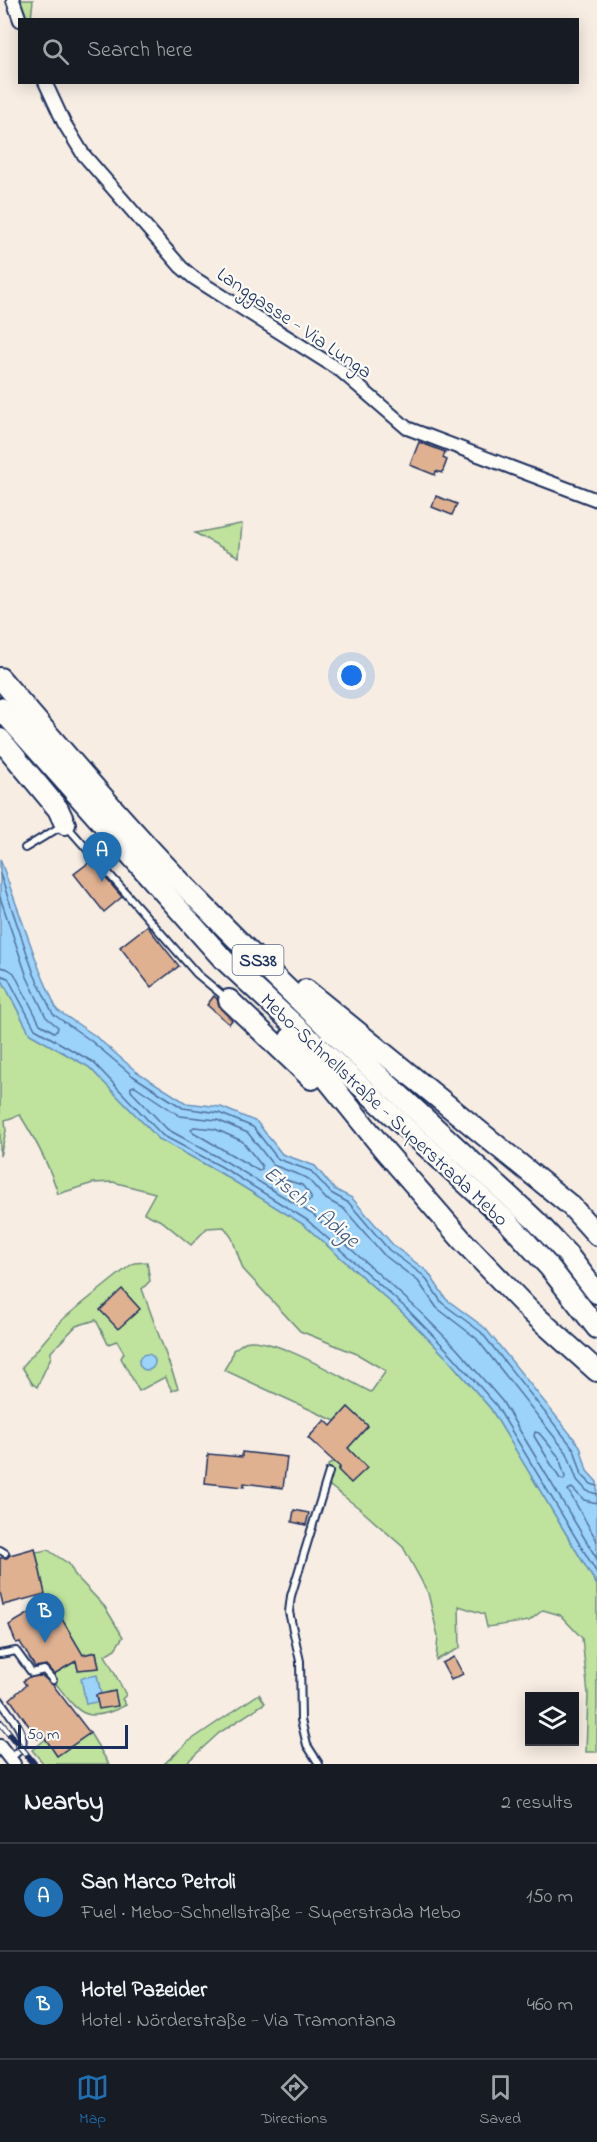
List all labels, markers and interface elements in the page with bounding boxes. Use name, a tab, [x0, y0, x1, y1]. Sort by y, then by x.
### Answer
search box	[18, 18, 579, 84]
icon: search	[39, 35, 72, 68]
text: Search here	[87, 35, 192, 67]
street label: Langgasse - Via Lunga	[210, 261, 377, 388]
your location	[337, 661, 366, 690]
pin: A	[82, 832, 122, 882]
road number: SS38	[232, 945, 284, 975]
street label: Mebo-Schnellstraße - Superstrada Mebo	[253, 988, 514, 1234]
water label: Etsch - Adige	[256, 1160, 366, 1257]
pin: B	[26, 1594, 64, 1643]
map controls	[525, 1692, 579, 1746]
button: layers	[525, 1692, 579, 1746]
scale bar	[18, 1722, 128, 1750]
text: 50 m	[27, 1723, 59, 1747]
text: Nearby	[24, 1784, 103, 1822]
text: 2 results	[501, 1789, 573, 1818]
text: San Marco Petroli	[81, 1867, 236, 1899]
text: A	[37, 1883, 50, 1912]
text: 150 m	[526, 1883, 573, 1912]
text: Fuel · Mebo-Schnellstraße - Superstrada Mebo	[81, 1899, 461, 1928]
text: Hotel Pazeider	[81, 1975, 207, 2007]
text: B	[37, 1991, 50, 2020]
text: 460 m	[527, 1991, 573, 2020]
text: Hotel · Nörderstraße - Via Tramontana	[81, 2007, 396, 2036]
tab: Map	[76, 2071, 109, 2131]
tab: Directions	[261, 2071, 327, 2131]
tab: Saved	[479, 2071, 521, 2131]

